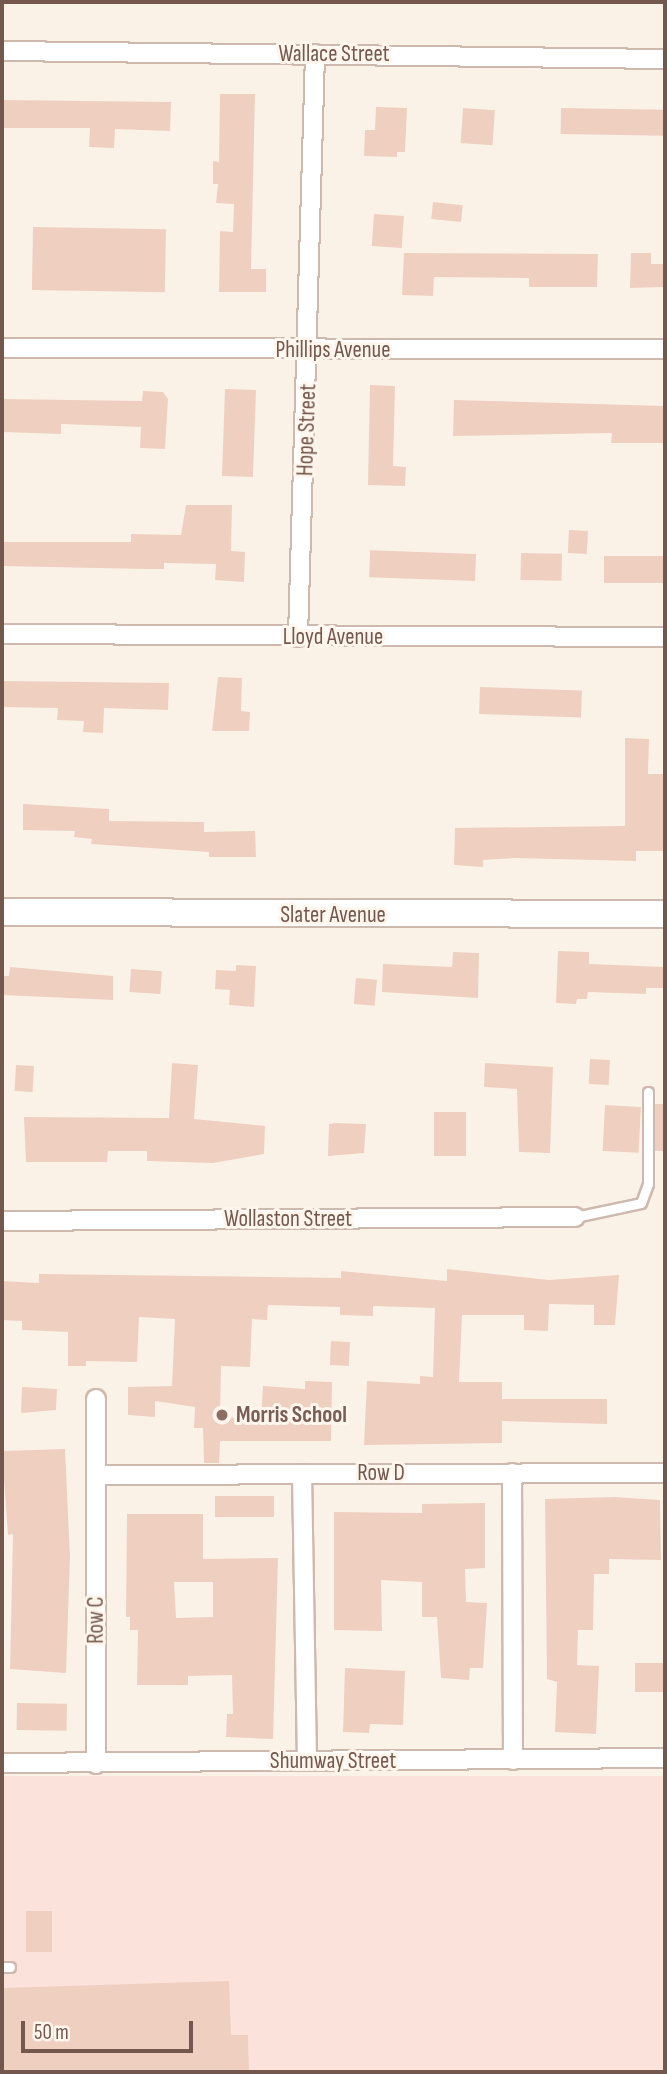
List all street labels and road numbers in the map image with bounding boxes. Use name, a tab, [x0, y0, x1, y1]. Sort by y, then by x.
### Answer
street label: Wallace Street	[278, 40, 390, 68]
street label: Phillips Avenue	[276, 336, 390, 364]
street label: Hope Street	[292, 383, 322, 477]
street label: Lloyd Avenue	[283, 623, 383, 651]
street label: Slater Avenue	[280, 901, 386, 929]
street label: Wollaston Street	[224, 1205, 352, 1233]
street label: Row D	[357, 1459, 405, 1487]
street label: Row C	[82, 1596, 110, 1644]
street label: Shumway Street	[270, 1747, 396, 1775]

